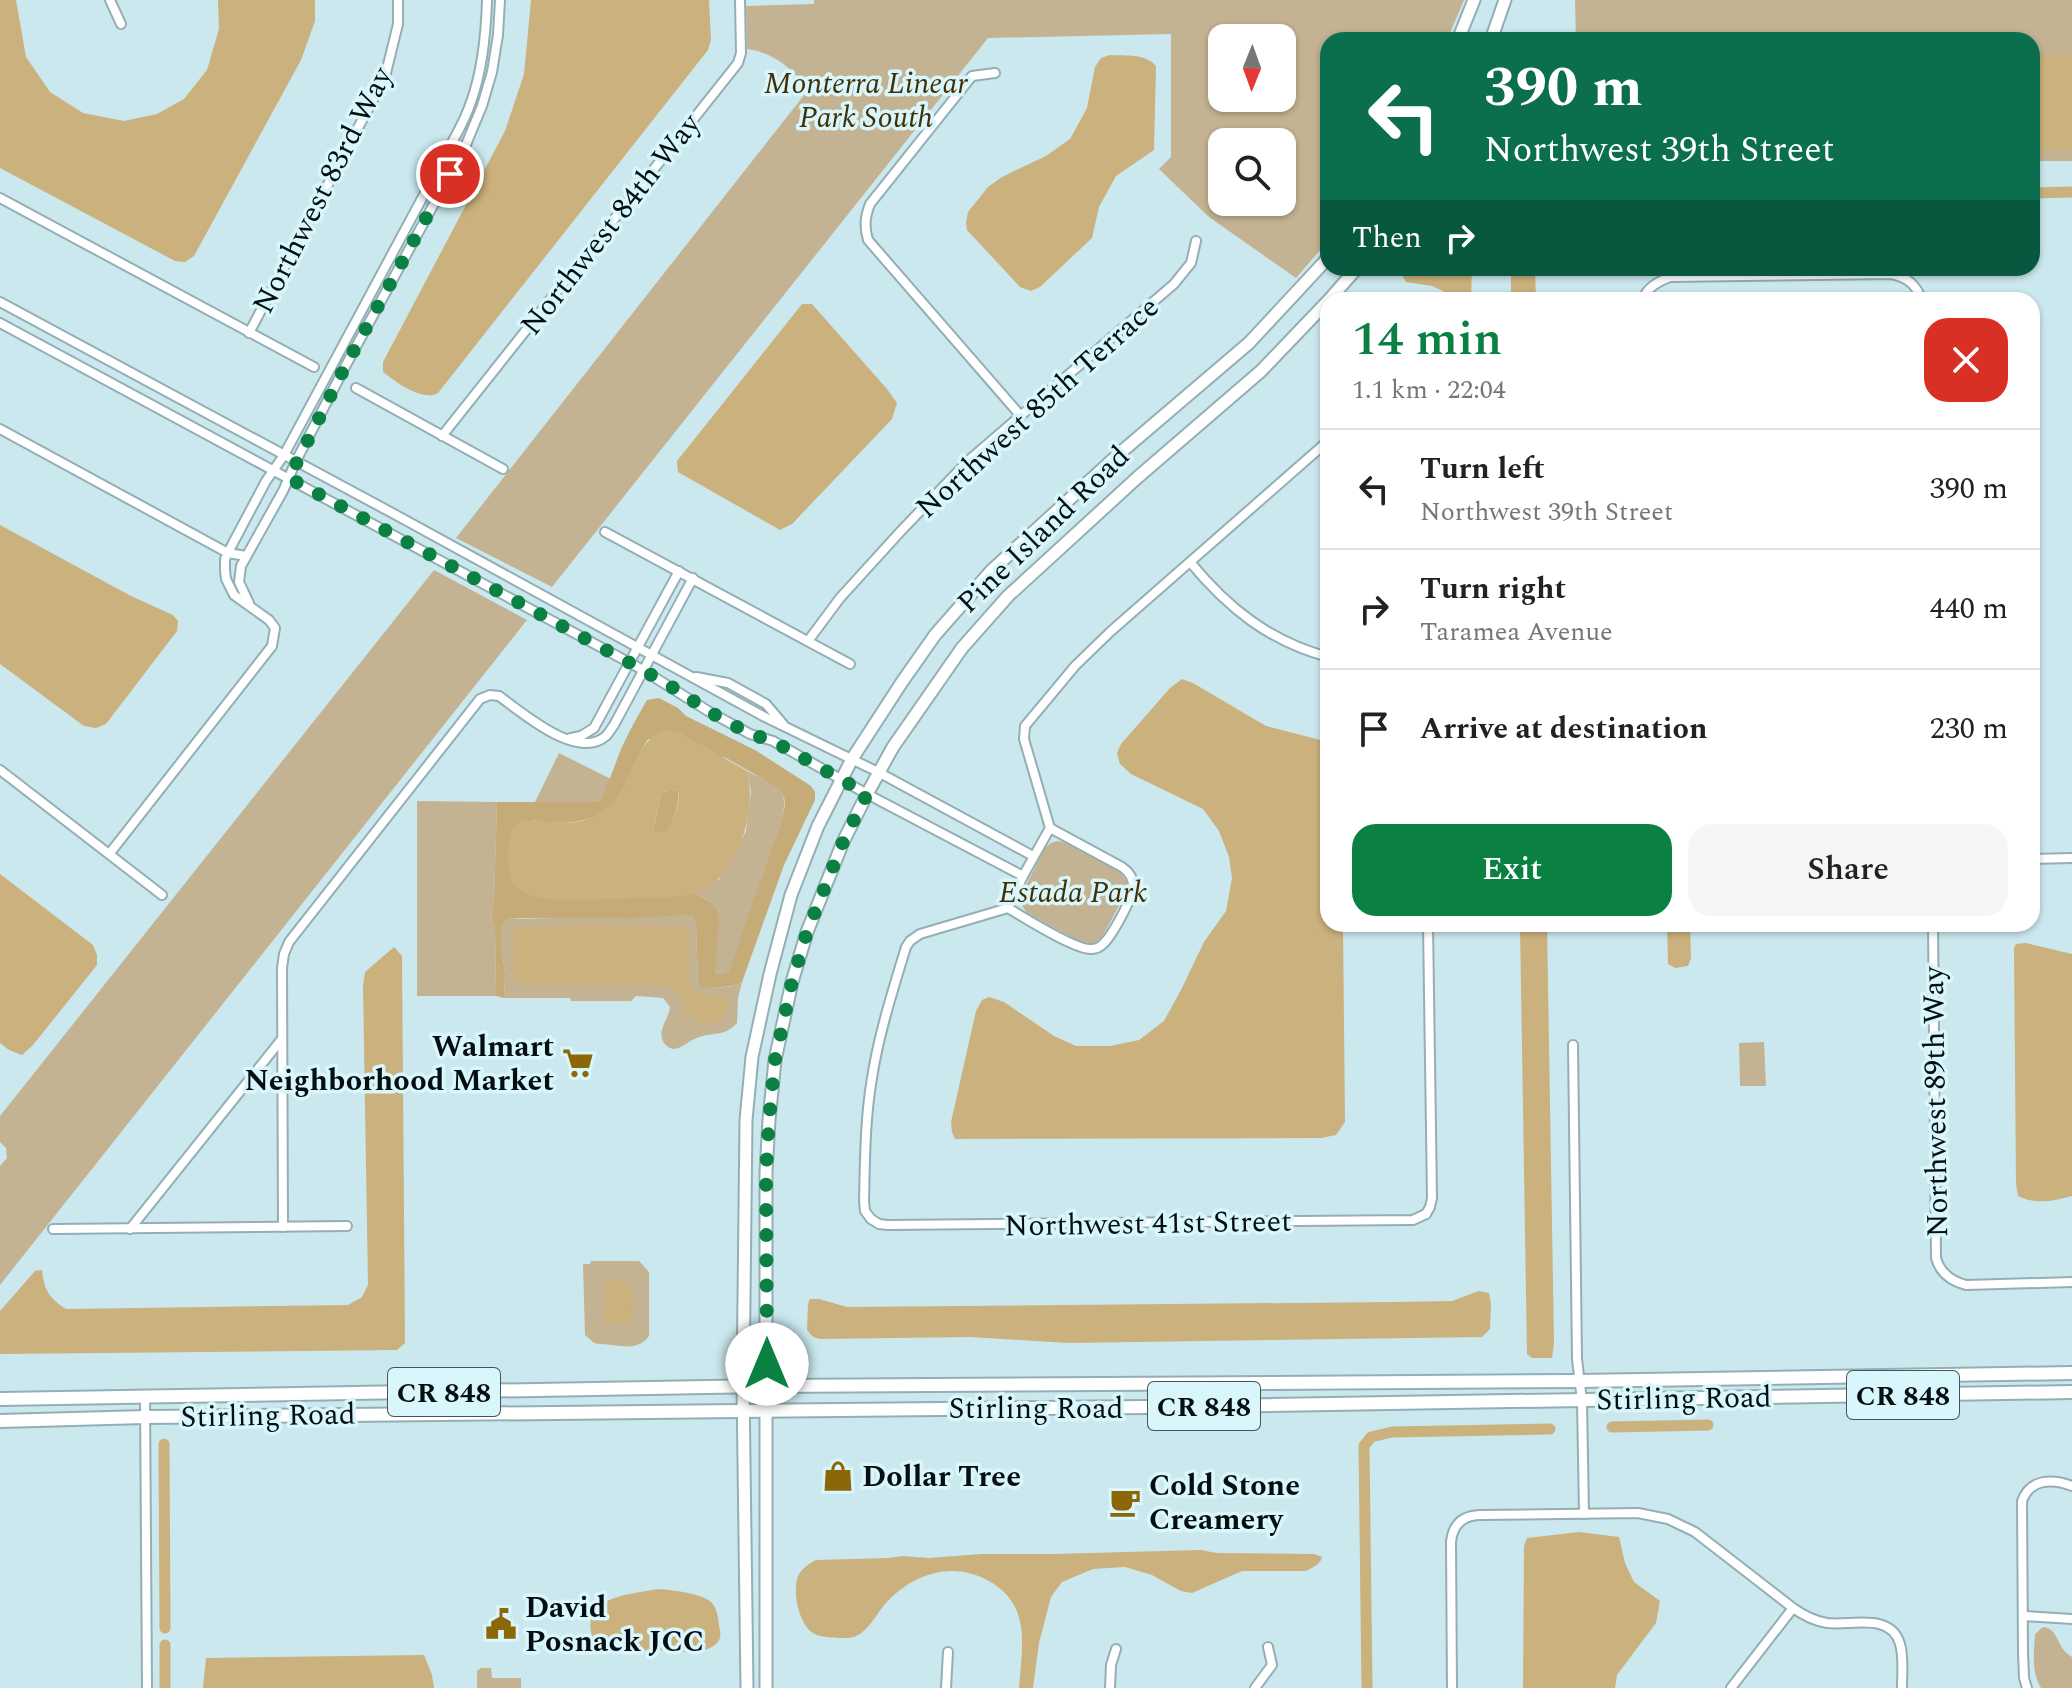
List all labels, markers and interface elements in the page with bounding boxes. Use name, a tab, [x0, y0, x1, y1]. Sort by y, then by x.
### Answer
north arrow	[1208, 24, 1296, 112]
map controls	[1208, 24, 1296, 216]
text: 390 m	[1484, 46, 1643, 131]
street label: Northwest 83rd Way	[241, 58, 406, 322]
park label: Monterra Linear Park South	[764, 61, 969, 141]
icon: left	[1352, 64, 1456, 168]
street label: Northwest 84th Way	[509, 102, 713, 346]
text: Northwest 39th Street	[1484, 123, 1834, 178]
button: search	[1208, 128, 1296, 216]
pin	[416, 140, 484, 208]
icon: arrive	[428, 152, 472, 196]
text: Then	[1352, 215, 1422, 261]
icon: right	[1438, 216, 1482, 260]
street label: Northwest 85th Terrace	[906, 286, 1170, 530]
text: 14 min	[1352, 303, 1502, 376]
button: close	[1924, 318, 2008, 402]
text: 1.1 km · 22:04	[1352, 370, 1506, 410]
street label: Pine Island Road	[947, 435, 1141, 625]
text: Turn left	[1420, 446, 1545, 492]
text: 390 m	[1930, 466, 2008, 512]
icon: left	[1352, 467, 1396, 511]
text: Northwest 39th Street	[1420, 492, 1673, 532]
text: Turn right	[1420, 566, 1566, 612]
text: 440 m	[1930, 586, 2008, 632]
icon: right	[1352, 587, 1396, 631]
text: Taramea Avenue	[1420, 612, 1613, 652]
text: Arrive at destination	[1420, 706, 1707, 752]
text: 230 m	[1930, 706, 2008, 752]
icon: arrive	[1352, 707, 1396, 751]
button: Exit	[1352, 824, 1672, 916]
button: Share	[1688, 824, 2008, 916]
park label: Estada Park	[999, 870, 1147, 916]
street label: Northwest 89th Way	[1911, 964, 1961, 1238]
place label: Walmart Neighborhood Market	[244, 1024, 554, 1104]
supermarket icon: Walmart Neighborhood Market	[561, 1046, 595, 1080]
street label: Northwest 41st Street	[1004, 1198, 1292, 1250]
position arrow	[725, 1322, 809, 1406]
road number: CR 848	[388, 1368, 500, 1416]
road number: CR 848	[1847, 1371, 1959, 1419]
street label: Stirling Road	[1596, 1374, 1772, 1424]
road number: CR 848	[1148, 1382, 1260, 1430]
street label: Stirling Road	[948, 1386, 1124, 1432]
street label: Stirling Road	[180, 1391, 356, 1441]
place label: Dollar Tree	[862, 1454, 1021, 1500]
shop icon: Dollar Tree	[821, 1459, 855, 1493]
place label: Cold Stone Creamery	[1149, 1463, 1300, 1543]
cafe icon: Cold Stone Creamery	[1108, 1485, 1142, 1519]
place label: David Posnack JCC	[525, 1585, 704, 1665]
public building icon: David Posnack JCC	[484, 1607, 518, 1641]

